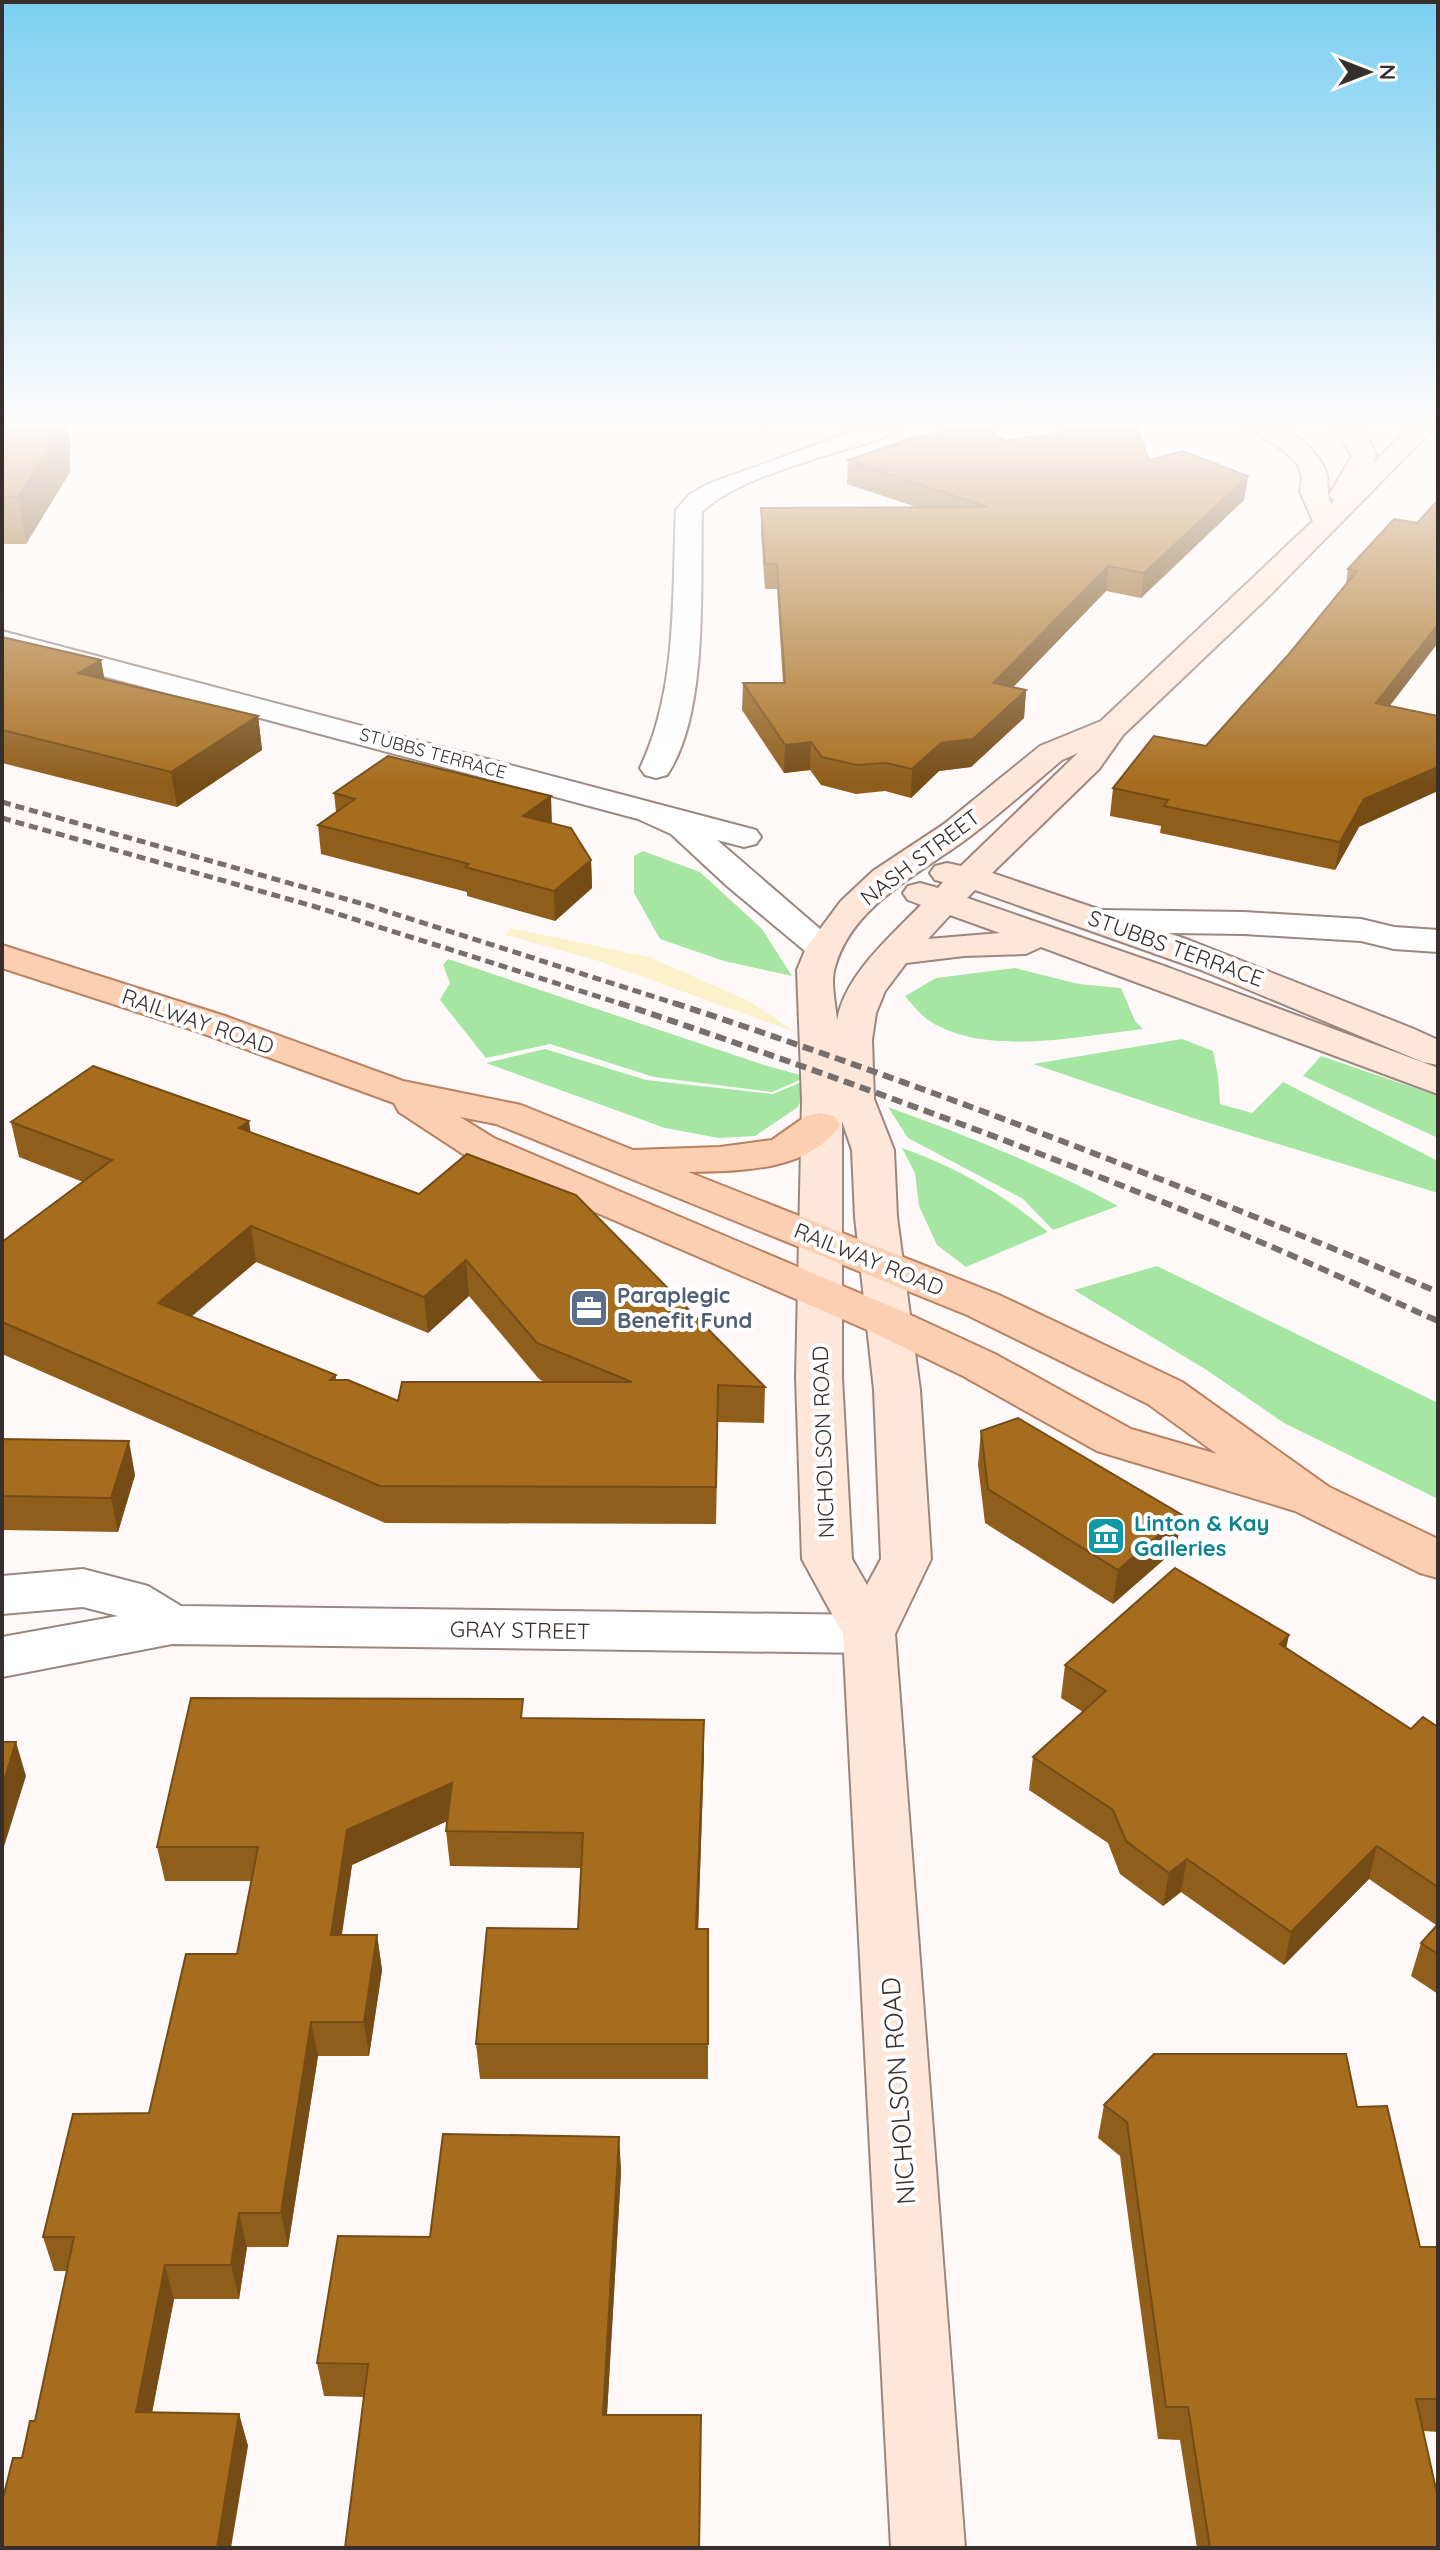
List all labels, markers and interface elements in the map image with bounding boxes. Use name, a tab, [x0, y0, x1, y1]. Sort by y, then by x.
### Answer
north arrow	[1328, 32, 1408, 112]
text: N	[1374, 64, 1402, 80]
street label: STUBBS TERRACE	[357, 722, 509, 784]
street label: NASH STREET	[854, 803, 986, 911]
street label: STUBBS TERRACE	[1084, 903, 1268, 993]
street label: RAILWAY ROAD	[118, 982, 278, 1060]
street label: RAILWAY ROAD	[790, 1216, 948, 1302]
place label: Paraplegic Benefit Fund	[617, 1281, 752, 1334]
office icon: Paraplegic Benefit Fund	[568, 1287, 610, 1329]
street label: NICHOLSON ROAD	[806, 1345, 840, 1539]
place label: Linton & Kay Galleries	[1134, 1509, 1269, 1562]
museum icon: Linton & Kay Galleries	[1085, 1515, 1127, 1557]
street label: GRAY STREET	[450, 1615, 590, 1645]
street label: NICHOLSON ROAD	[874, 1976, 922, 2206]

